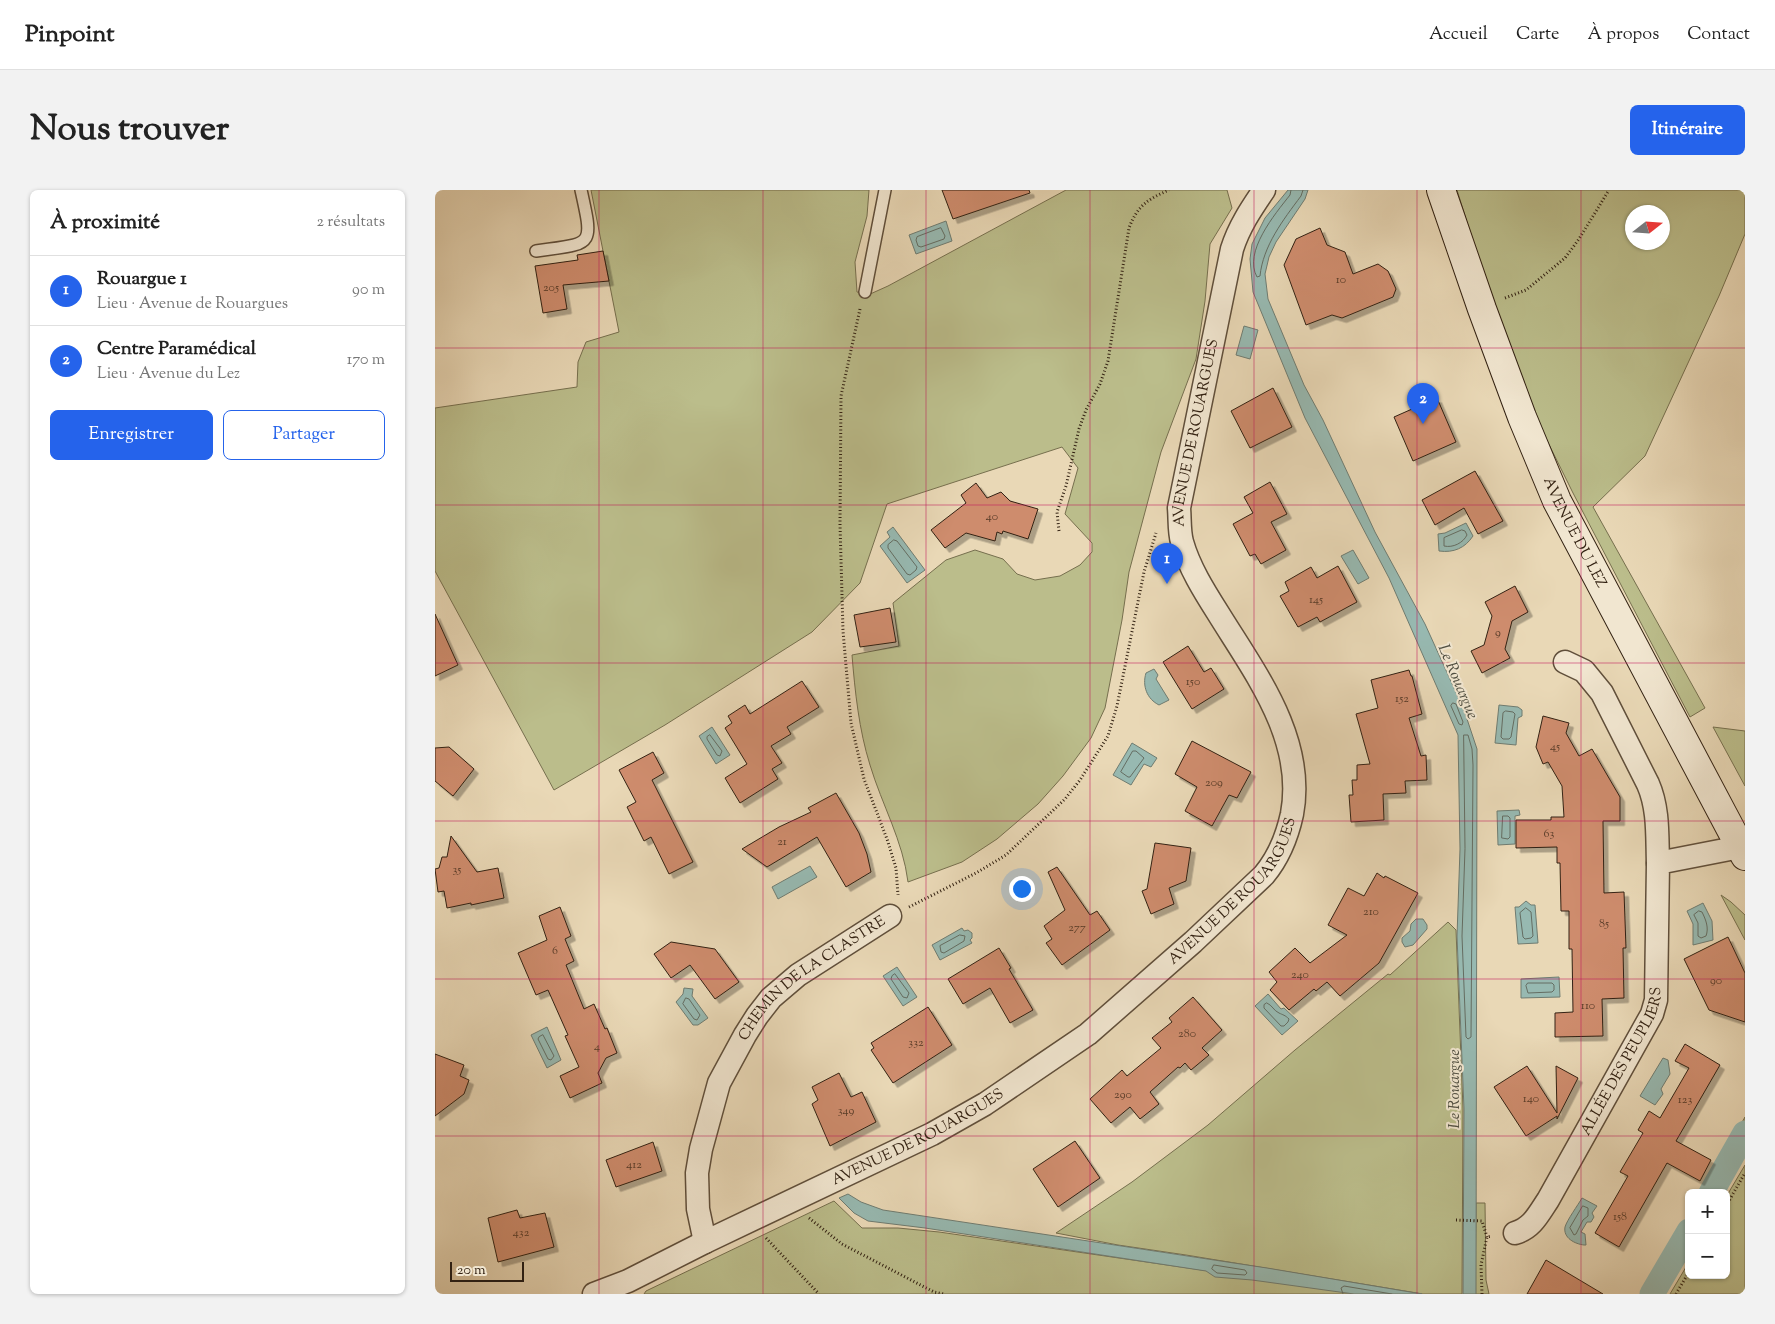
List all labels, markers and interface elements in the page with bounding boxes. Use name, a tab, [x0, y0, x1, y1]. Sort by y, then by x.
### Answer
text: Pinpoint	[25, 18, 114, 52]
text: Accueil	[1429, 22, 1488, 48]
text: Carte	[1516, 22, 1560, 48]
text: À propos	[1588, 22, 1659, 48]
text: Contact	[1687, 22, 1750, 48]
text: Nous trouver	[30, 105, 229, 156]
button: Itinéraire	[1630, 105, 1745, 155]
north arrow	[1625, 205, 1670, 250]
text: À proximité	[50, 208, 160, 238]
text: 2 résultats	[316, 211, 385, 234]
text: Rouargue 1	[97, 266, 187, 293]
house number: 10	[1336, 271, 1346, 289]
text: 1	[63, 279, 69, 302]
text: 90 m	[352, 279, 385, 302]
house number: 205	[543, 279, 559, 297]
text: Lieu · Avenue de Rouargues	[97, 293, 288, 316]
text: Centre Paramédical	[97, 336, 256, 363]
street label: AVENUE DE ROUARGUES	[1168, 337, 1224, 527]
text: 2	[62, 349, 70, 372]
text: 170 m	[347, 349, 385, 372]
text: Lieu · Avenue du Lez	[97, 363, 240, 386]
pin: 2	[1407, 383, 1439, 424]
button: Enregistrer	[50, 410, 213, 460]
button: Partager	[223, 410, 385, 460]
street label: AVENUE DU LEZ	[1538, 474, 1612, 592]
house number: 40	[986, 508, 998, 526]
pin: 1	[1151, 543, 1183, 584]
house number: 145	[1309, 591, 1323, 609]
house number: 9	[1495, 624, 1501, 642]
water label: Le Rouargue	[1431, 641, 1483, 723]
house number: 150	[1186, 673, 1200, 691]
house number: 152	[1395, 690, 1409, 708]
house number: 45	[1550, 738, 1560, 756]
house number: 209	[1205, 774, 1223, 792]
street label: AVENUE DE ROUARGUES	[1164, 815, 1301, 970]
house number: 63	[1544, 825, 1555, 843]
house number: 21	[777, 833, 787, 851]
house number: 35	[453, 861, 461, 879]
your location	[1009, 876, 1035, 902]
house number: 210	[1363, 903, 1379, 921]
street label: CHEMIN DE LA CLASTRE	[733, 911, 890, 1045]
house number: 85	[1599, 915, 1609, 933]
house number: 277	[1068, 919, 1086, 937]
house number: 6	[552, 942, 558, 960]
house number: 240	[1291, 966, 1309, 984]
house number: 90	[1710, 972, 1722, 990]
street label: ALLÉE DES PEUPLIERS	[1576, 987, 1667, 1139]
house number: 110	[1581, 997, 1595, 1015]
house number: 280	[1178, 1025, 1196, 1043]
house number: 332	[908, 1034, 924, 1052]
house number: 4	[594, 1038, 600, 1056]
water label: Le Rouargue	[1444, 1049, 1467, 1129]
street label: AVENUE DE ROUARGUES	[828, 1084, 1008, 1191]
house number: 290	[1114, 1086, 1132, 1104]
house number: 140	[1523, 1090, 1539, 1108]
house number: 123	[1678, 1091, 1692, 1109]
house number: 349	[838, 1102, 854, 1120]
house number: 412	[626, 1156, 642, 1174]
map controls	[1685, 1189, 1730, 1279]
button: +	[1685, 1189, 1730, 1234]
house number: 158	[1613, 1208, 1627, 1226]
house number: 432	[513, 1224, 530, 1242]
button: −	[1685, 1234, 1730, 1279]
scale bar	[450, 1259, 524, 1282]
text: 20 m	[457, 1261, 486, 1281]

